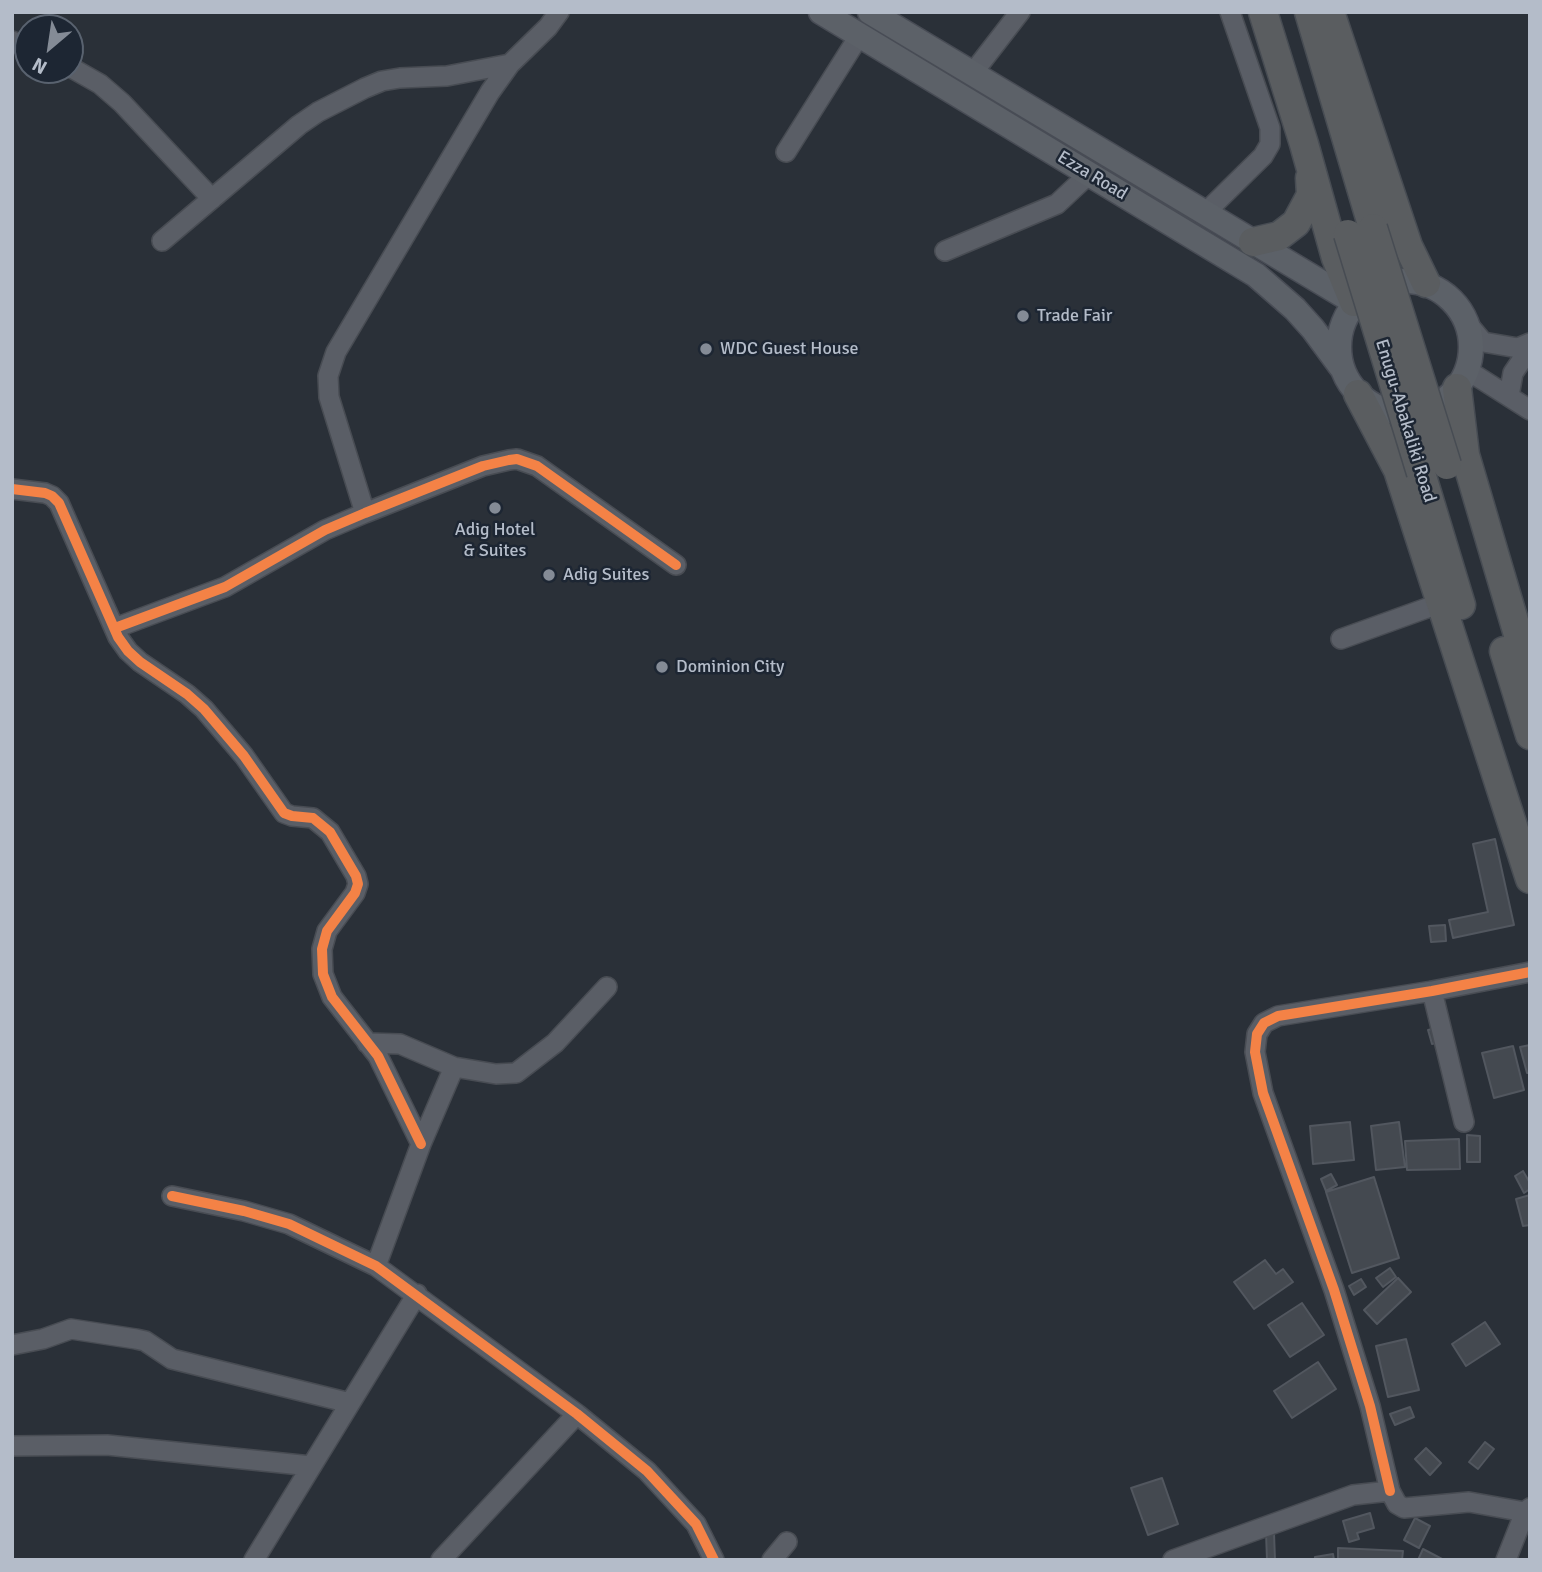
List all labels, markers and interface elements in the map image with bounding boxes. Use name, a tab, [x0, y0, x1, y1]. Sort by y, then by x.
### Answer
north arrow	[14, 14, 84, 84]
text: N	[28, 52, 51, 79]
street label: Ezza Road	[1053, 147, 1131, 205]
place label: Trade Fair	[1037, 305, 1112, 327]
marker: Trade Fair	[1015, 308, 1031, 324]
street label: Enugu-Abakaliki Road	[1370, 337, 1440, 505]
place label: WDC Guest House	[720, 338, 859, 360]
marker: WDC Guest House	[698, 341, 714, 357]
marker: Adig Hotel & Suites	[487, 500, 503, 516]
place label: Adig Hotel & Suites	[455, 519, 535, 562]
place label: Adig Suites	[563, 564, 649, 586]
marker: Adig Suites	[541, 567, 557, 583]
place label: Dominion City	[676, 656, 785, 678]
marker: Dominion City	[654, 659, 670, 675]

